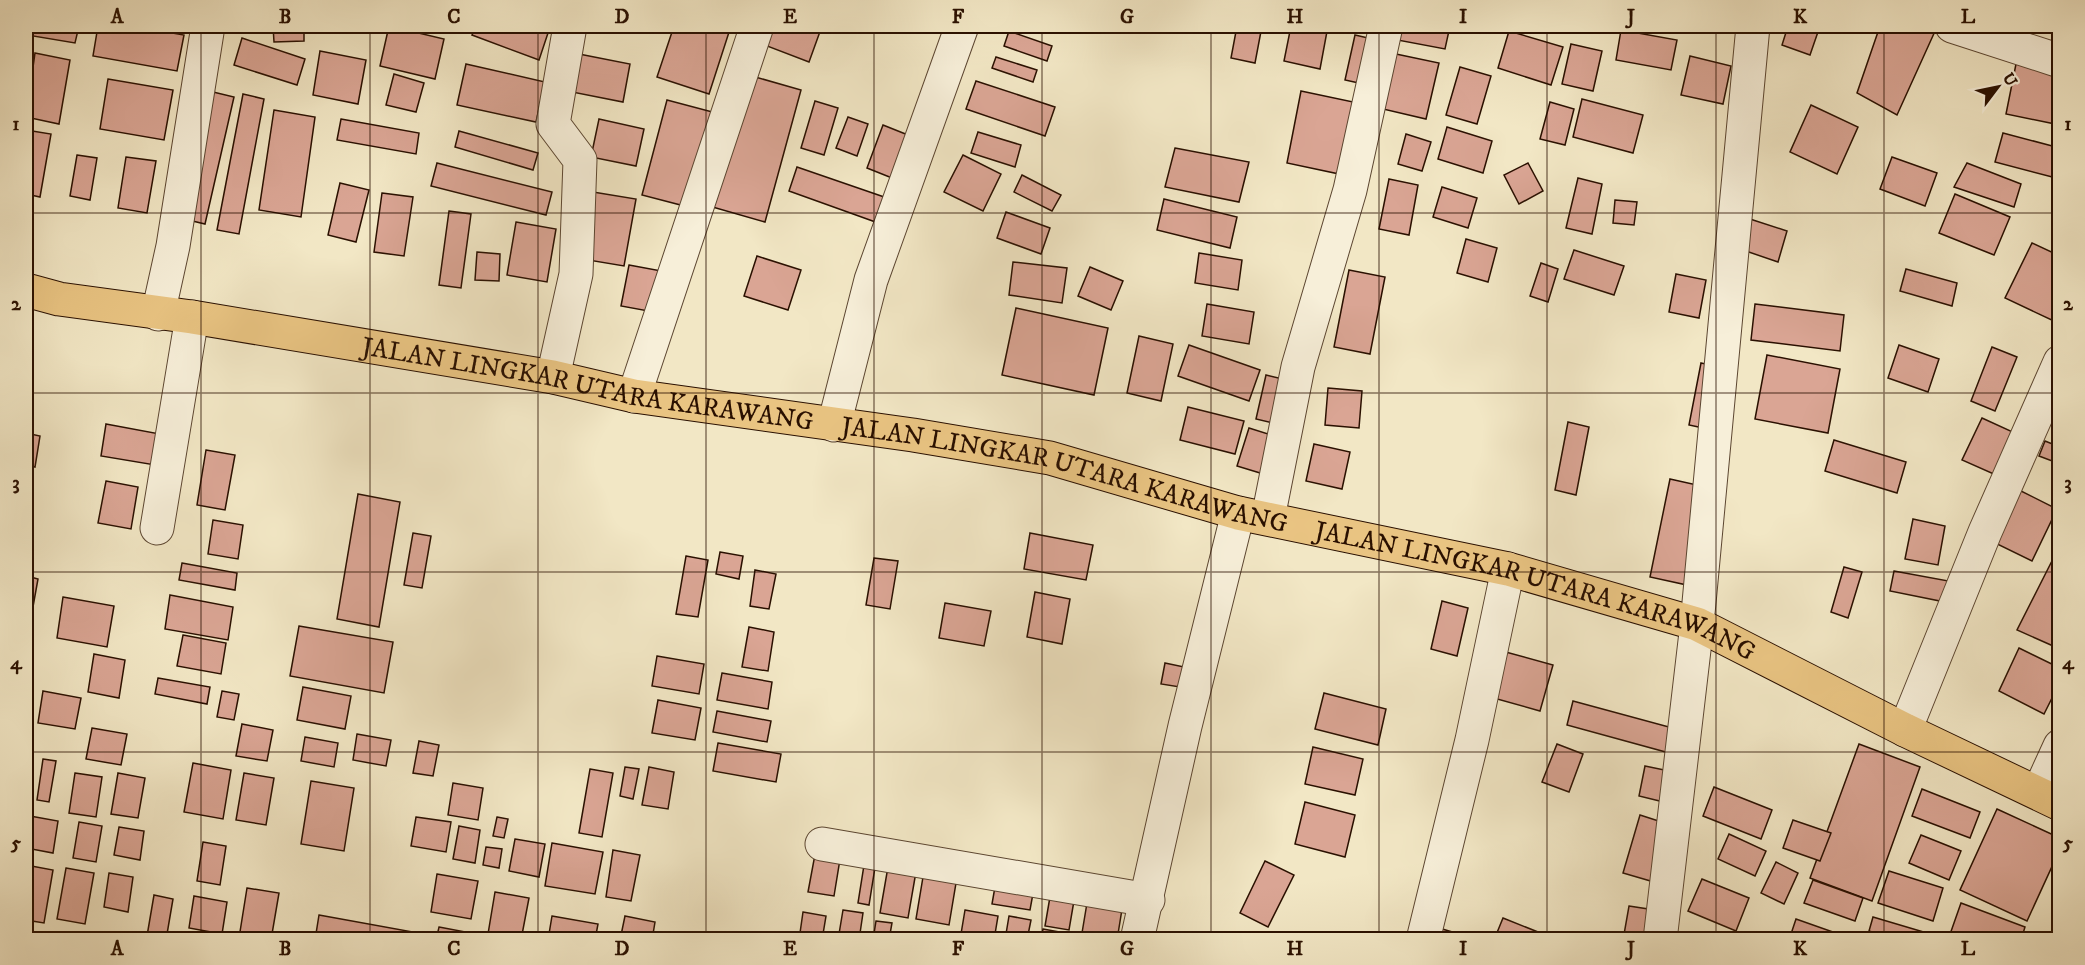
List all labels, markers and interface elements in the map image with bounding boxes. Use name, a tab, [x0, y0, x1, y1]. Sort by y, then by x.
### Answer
text: A	[110, 5, 125, 30]
text: B	[279, 5, 291, 30]
text: C	[447, 5, 461, 30]
text: D	[615, 5, 630, 30]
text: E	[783, 5, 797, 30]
text: F	[952, 5, 965, 30]
text: G	[1120, 5, 1134, 30]
text: H	[1287, 5, 1304, 30]
text: I	[1459, 5, 1467, 30]
text: J	[1625, 5, 1635, 30]
text: K	[1793, 5, 1808, 30]
text: L	[1961, 5, 1976, 30]
north arrow	[1968, 57, 2028, 117]
text: U	[1998, 69, 2022, 91]
text: 1	[12, 112, 20, 137]
text: 1	[2064, 112, 2072, 137]
text: 2	[11, 292, 22, 317]
text: 2	[2063, 292, 2074, 317]
street label: JALAN LINGKAR UTARA KARAWANG	[358, 330, 816, 439]
street label: JALAN LINGKAR UTARA KARAWANG	[837, 410, 1291, 541]
text: 3	[12, 471, 20, 496]
text: 3	[2064, 471, 2072, 496]
street label: JALAN LINGKAR UTARA KARAWANG	[1310, 514, 1761, 669]
text: 4	[10, 651, 23, 676]
text: 4	[2062, 651, 2075, 676]
text: 5	[10, 831, 21, 856]
text: 5	[2062, 831, 2073, 856]
text: A	[110, 937, 125, 962]
text: B	[279, 937, 291, 962]
text: C	[447, 937, 461, 962]
text: D	[615, 937, 630, 962]
text: E	[783, 937, 797, 962]
text: F	[952, 937, 965, 962]
text: G	[1120, 937, 1134, 962]
text: H	[1287, 937, 1304, 962]
text: I	[1459, 937, 1467, 962]
text: J	[1625, 937, 1635, 962]
text: K	[1793, 937, 1808, 962]
text: L	[1961, 937, 1976, 962]

